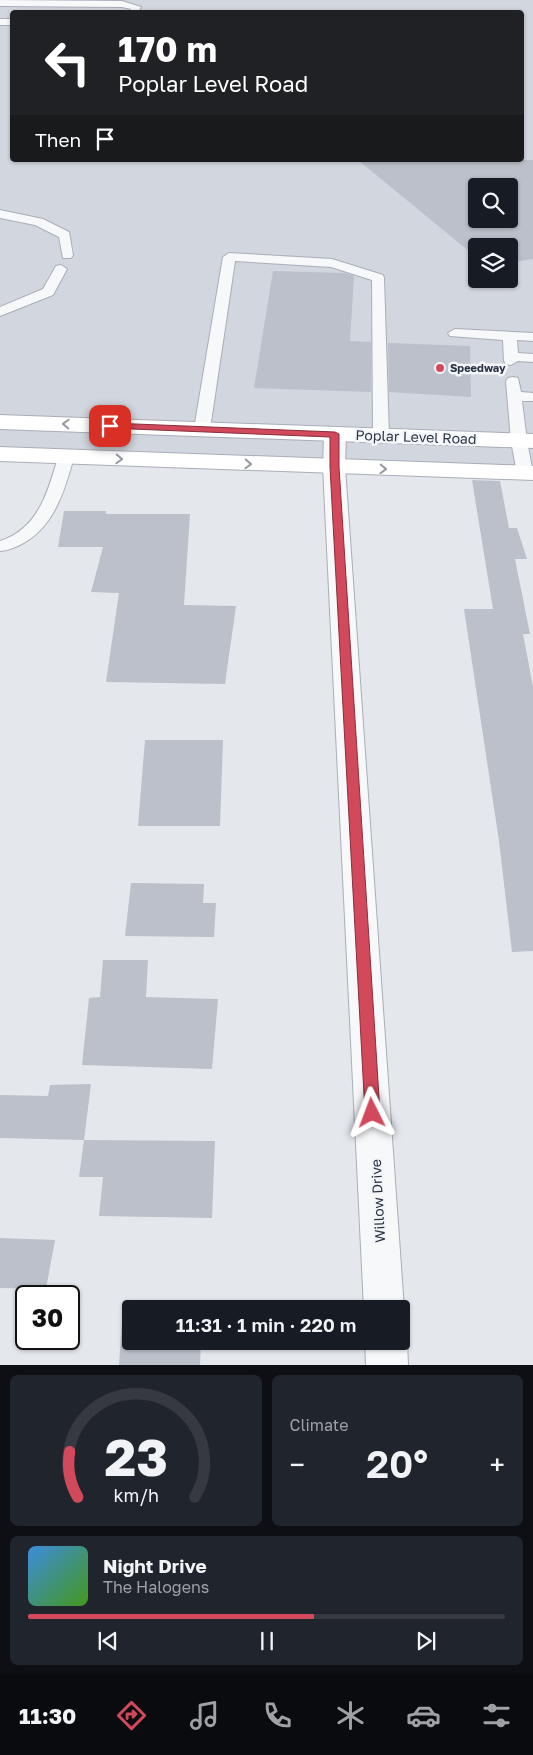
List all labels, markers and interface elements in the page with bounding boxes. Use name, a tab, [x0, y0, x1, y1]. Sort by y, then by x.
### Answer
text: 170 m	[118, 28, 217, 70]
icon: left	[35, 30, 100, 95]
text: Poplar Level Road	[118, 70, 308, 97]
icon: arrive	[91, 125, 119, 153]
text: Then	[35, 128, 81, 151]
map controls	[468, 178, 518, 288]
button: search	[468, 178, 518, 228]
button: layers	[468, 238, 518, 288]
place label: Speedway	[450, 361, 506, 374]
marker: Speedway	[434, 362, 446, 374]
pin	[89, 405, 131, 447]
icon: arrive	[96, 412, 124, 440]
one-way arrow	[61, 419, 69, 430]
street label: Poplar Level Road	[355, 426, 477, 447]
one-way arrow	[115, 453, 123, 464]
one-way arrow	[244, 458, 252, 469]
one-way arrow	[379, 463, 387, 474]
position arrow	[345, 1086, 397, 1138]
street label: Willow Drive	[367, 1159, 388, 1243]
speed limit sign: 30	[15, 1285, 80, 1350]
text: 11:31 · 1 min · 220 m	[176, 1313, 356, 1336]
text: Climate	[290, 1415, 349, 1435]
text: 23	[104, 1425, 167, 1487]
text: 20°	[366, 1441, 428, 1486]
text: −	[290, 1448, 305, 1481]
text: +	[490, 1448, 505, 1481]
text: km/h	[113, 1484, 158, 1506]
text: Night Drive	[103, 1554, 207, 1577]
text: The Halogens	[103, 1577, 209, 1597]
icon: previous	[94, 1627, 122, 1655]
icon: pause	[253, 1627, 281, 1655]
icon: next	[412, 1627, 440, 1655]
icon: directions	[114, 1698, 149, 1733]
icon: music	[187, 1698, 222, 1733]
icon: phone	[260, 1698, 295, 1733]
icon: climate	[333, 1698, 368, 1733]
icon: car	[406, 1698, 441, 1733]
icon: filters	[479, 1698, 514, 1733]
text: 11:30	[19, 1702, 76, 1729]

